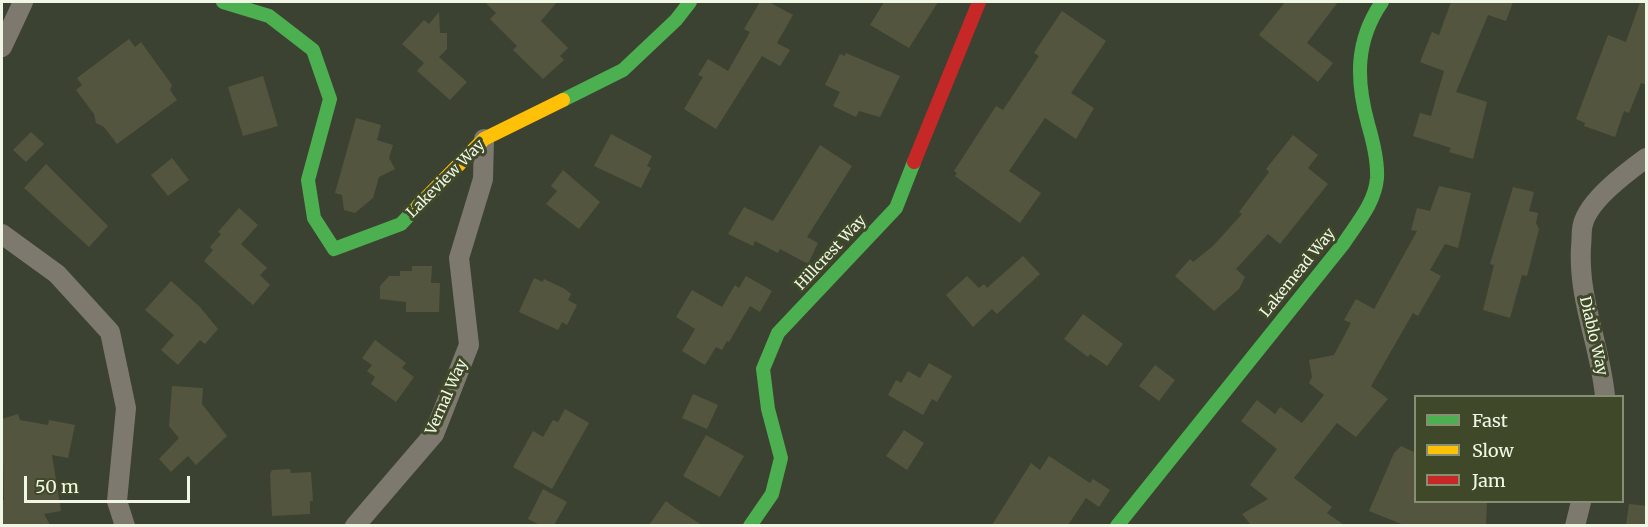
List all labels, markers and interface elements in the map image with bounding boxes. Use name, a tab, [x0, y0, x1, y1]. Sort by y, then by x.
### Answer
street label: Lakeview Way	[403, 136, 489, 222]
street label: Hillcrest Way	[792, 212, 870, 294]
street label: Lakemead Way	[1257, 225, 1339, 321]
street label: Diablo Way	[1575, 295, 1611, 377]
street label: Vernal Way	[422, 356, 472, 438]
legend	[1414, 395, 1624, 503]
text: Fast	[1472, 409, 1508, 432]
text: Slow	[1472, 439, 1514, 462]
scale bar	[27, 464, 194, 502]
text: Jam	[1472, 469, 1506, 492]
text: 50 m	[35, 475, 79, 498]

